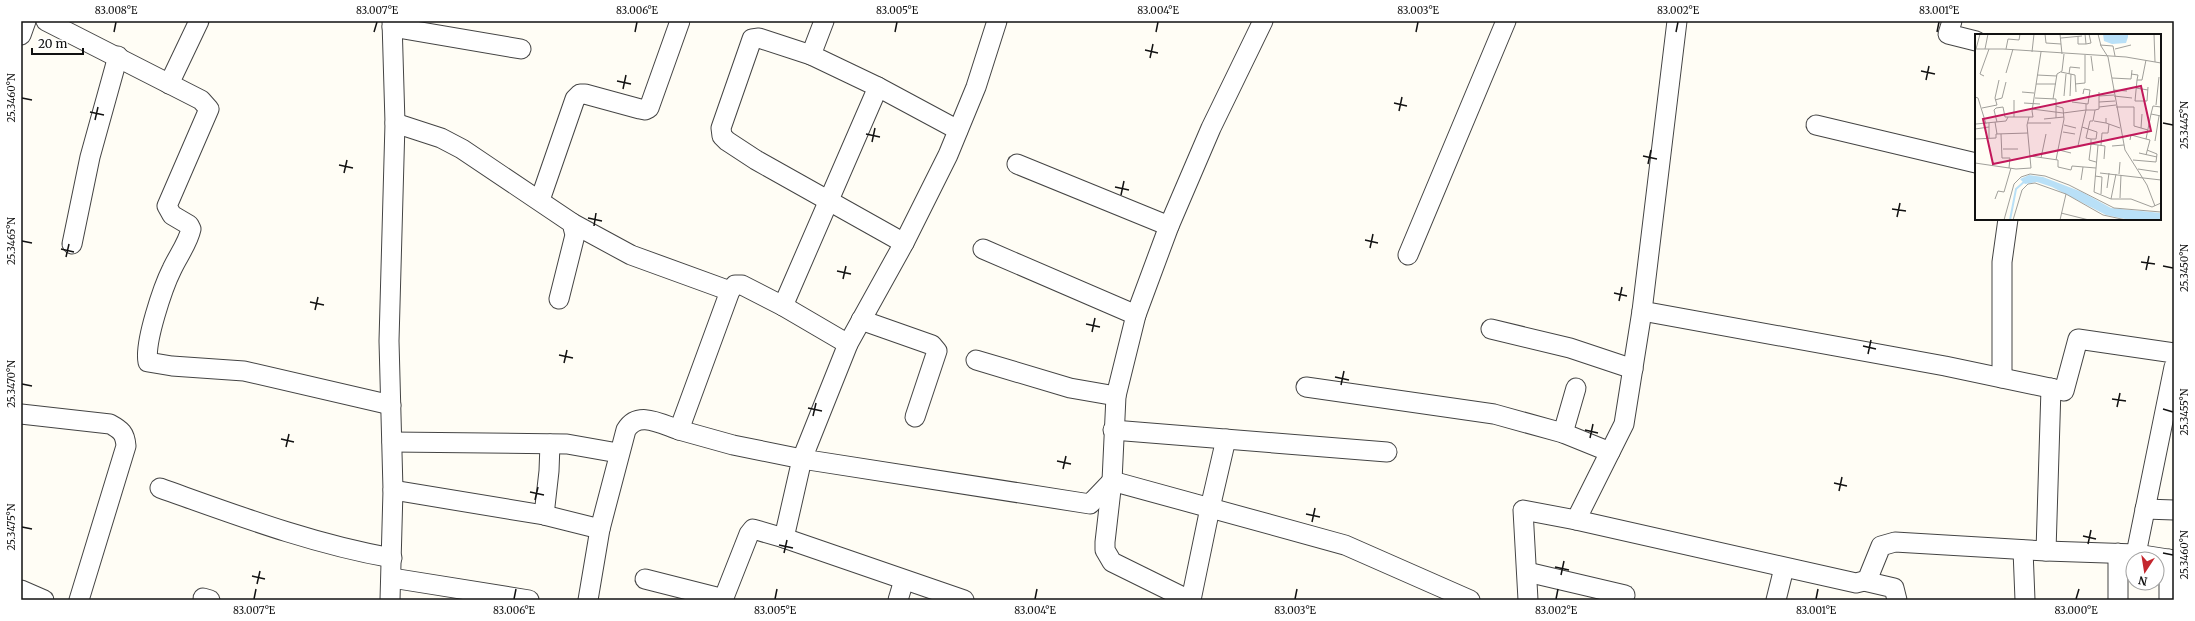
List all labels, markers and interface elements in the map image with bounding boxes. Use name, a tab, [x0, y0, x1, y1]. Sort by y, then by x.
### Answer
text: 83.008°E	[95, 4, 138, 17]
text: 83.007°E	[356, 4, 399, 17]
text: 83.006°E	[616, 4, 659, 17]
text: 83.005°E	[876, 4, 919, 17]
text: 83.004°E	[1137, 4, 1179, 17]
text: 83.003°E	[1397, 4, 1439, 17]
text: 83.002°E	[1657, 4, 1700, 17]
text: 83.001°E	[1919, 4, 1960, 17]
scale bar	[32, 30, 83, 56]
inset map	[1975, 34, 2161, 220]
text: 20 m	[38, 36, 67, 51]
text: 25.3460°N	[5, 73, 18, 123]
text: 25.3445°N	[2178, 101, 2191, 149]
text: 25.3465°N	[5, 217, 18, 265]
text: 25.3450°N	[2178, 244, 2191, 292]
text: 25.3470°N	[5, 360, 18, 408]
text: 25.3455°N	[2178, 388, 2191, 435]
text: 25.3475°N	[5, 503, 18, 550]
text: 25.3460°N	[2178, 530, 2191, 580]
north arrow	[2125, 551, 2165, 591]
text: N	[2137, 573, 2149, 589]
text: 83.007°E	[233, 604, 276, 617]
text: 83.006°E	[493, 604, 536, 617]
text: 83.005°E	[754, 604, 797, 617]
text: 83.004°E	[1014, 604, 1056, 617]
text: 83.003°E	[1274, 604, 1316, 617]
text: 83.002°E	[1535, 604, 1578, 617]
text: 83.001°E	[1796, 604, 1837, 617]
text: 83.000°E	[2054, 604, 2098, 617]

